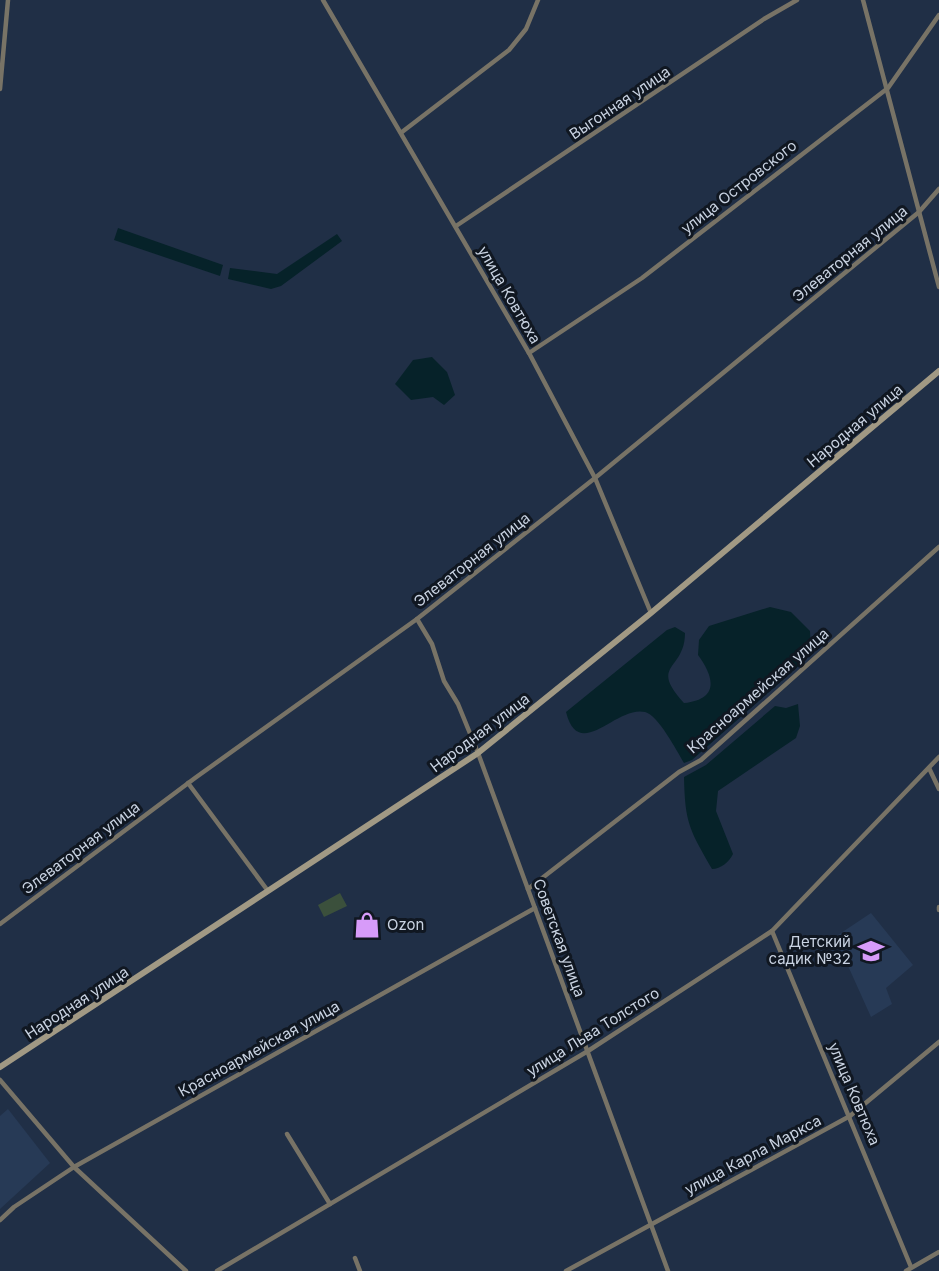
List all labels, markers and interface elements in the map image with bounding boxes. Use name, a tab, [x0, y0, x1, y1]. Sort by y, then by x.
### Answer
street label: Выгонная улица	[566, 62, 674, 143]
street label: улица Островского	[677, 136, 800, 238]
street label: Элеваторная улица	[788, 201, 911, 306]
street label: улица Ковтюха	[474, 242, 545, 347]
street label: Народная улица	[803, 380, 907, 471]
street label: Элеваторная улица	[410, 508, 534, 611]
street label: Красноармейская улица	[683, 624, 832, 757]
street label: Народная улица	[426, 689, 533, 776]
street label: Элеваторная улица	[18, 797, 143, 898]
street label: Советская улица	[529, 876, 590, 999]
shop icon: Ozon	[352, 910, 382, 940]
place label: Ozon	[387, 915, 424, 934]
place label: Детский садик №32	[768, 932, 851, 968]
school or university icon: Детский садик №32	[856, 936, 886, 966]
street label: Народная улица	[21, 962, 132, 1043]
street label: улица Льва Толстого	[523, 983, 663, 1080]
street label: Красноармейская улица	[175, 996, 343, 1101]
street label: улица Ковтюха	[824, 1039, 885, 1148]
street label: улица Карла Маркса	[681, 1111, 824, 1199]

